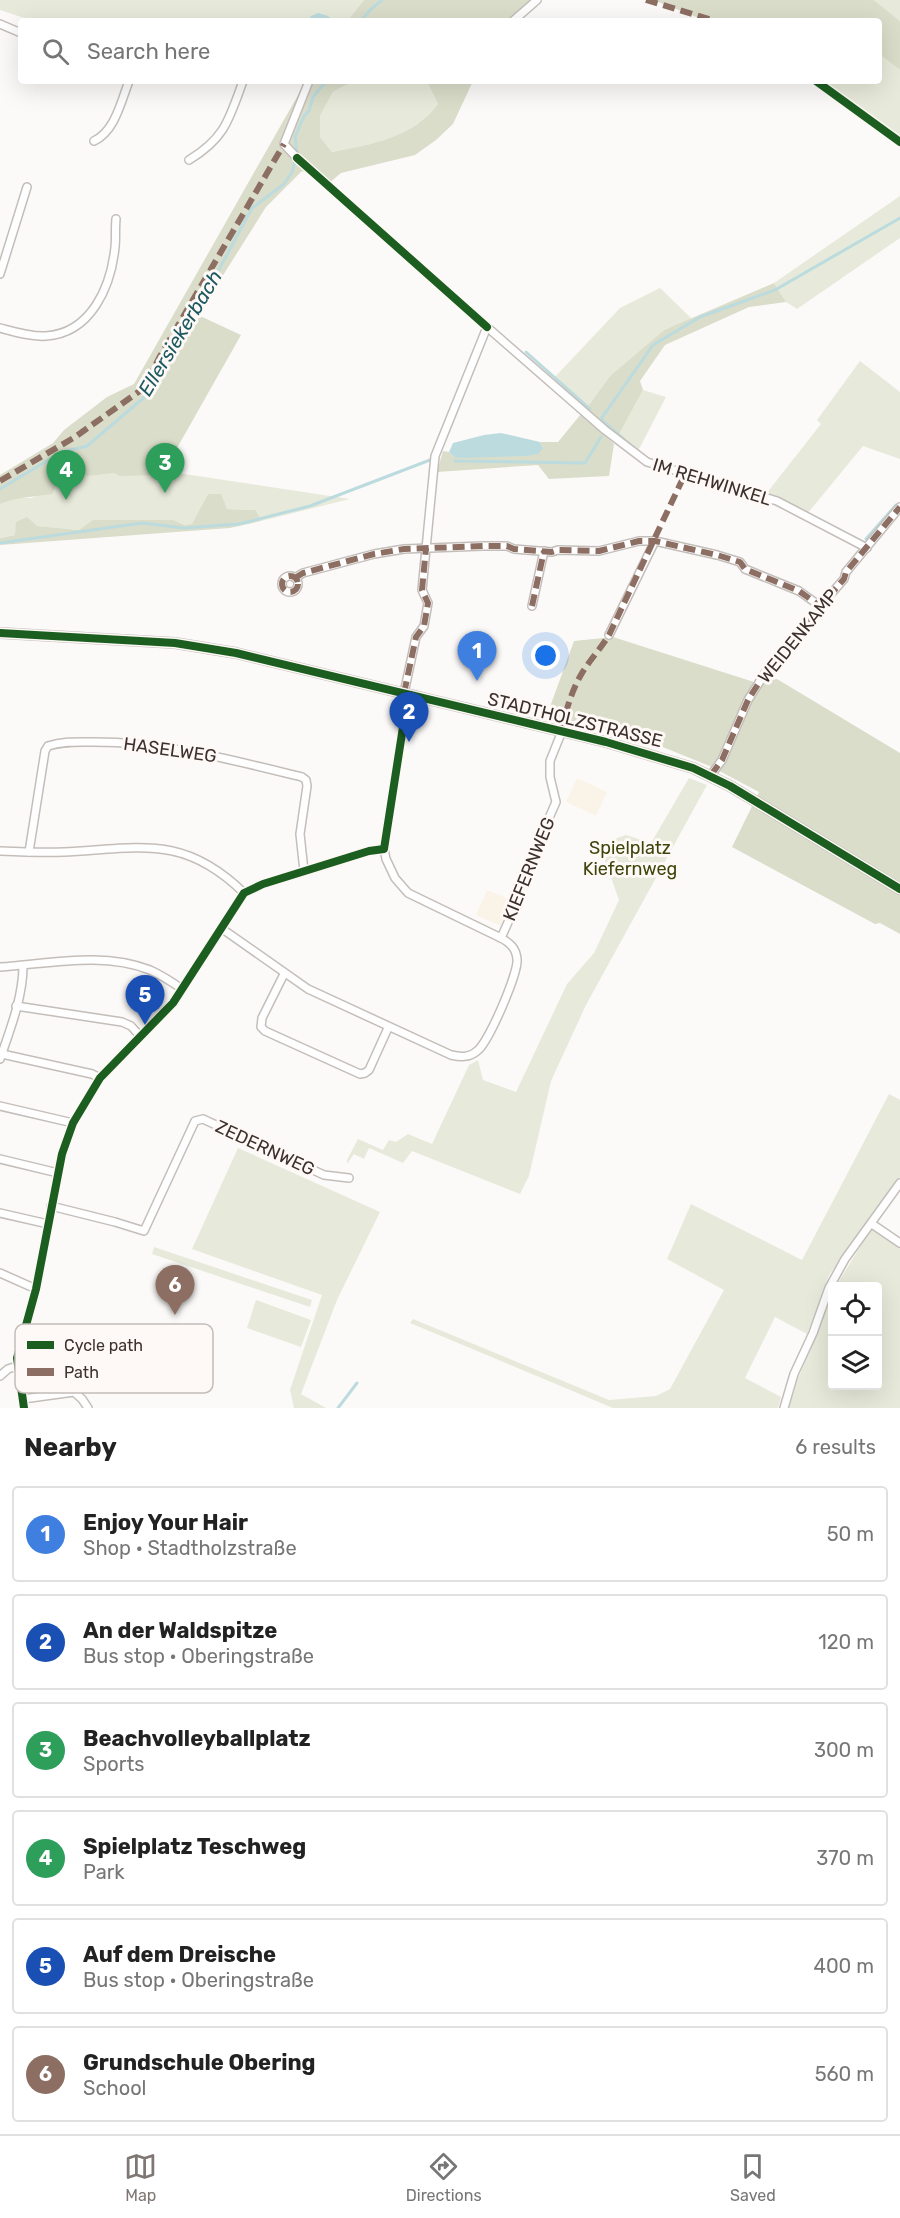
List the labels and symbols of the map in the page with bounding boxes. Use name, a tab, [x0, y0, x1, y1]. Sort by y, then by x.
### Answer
water label: Ellersiekerbach	[133, 266, 227, 400]
pin: 3	[146, 444, 184, 493]
pin: 4	[46, 450, 86, 500]
street label: IM REHWINKEL	[650, 454, 774, 510]
street label: WEIDENKAMP	[753, 584, 843, 688]
pin: 1	[458, 632, 496, 681]
your location	[531, 641, 560, 670]
street label: STADTHOLZSTRASSE	[485, 688, 665, 752]
pin: 2	[390, 692, 428, 742]
street label: HASELWEG	[122, 733, 218, 767]
street label: KIEFERNWEG	[498, 814, 560, 924]
park label: Spielplatz Kiefernweg	[583, 837, 677, 880]
pin: 5	[126, 976, 164, 1025]
street label: ZEDERNWEG	[212, 1115, 318, 1181]
pin: 6	[156, 1266, 195, 1315]
legend	[15, 1324, 213, 1393]
text: Cycle path	[64, 1336, 143, 1355]
text: Path	[64, 1363, 99, 1382]

